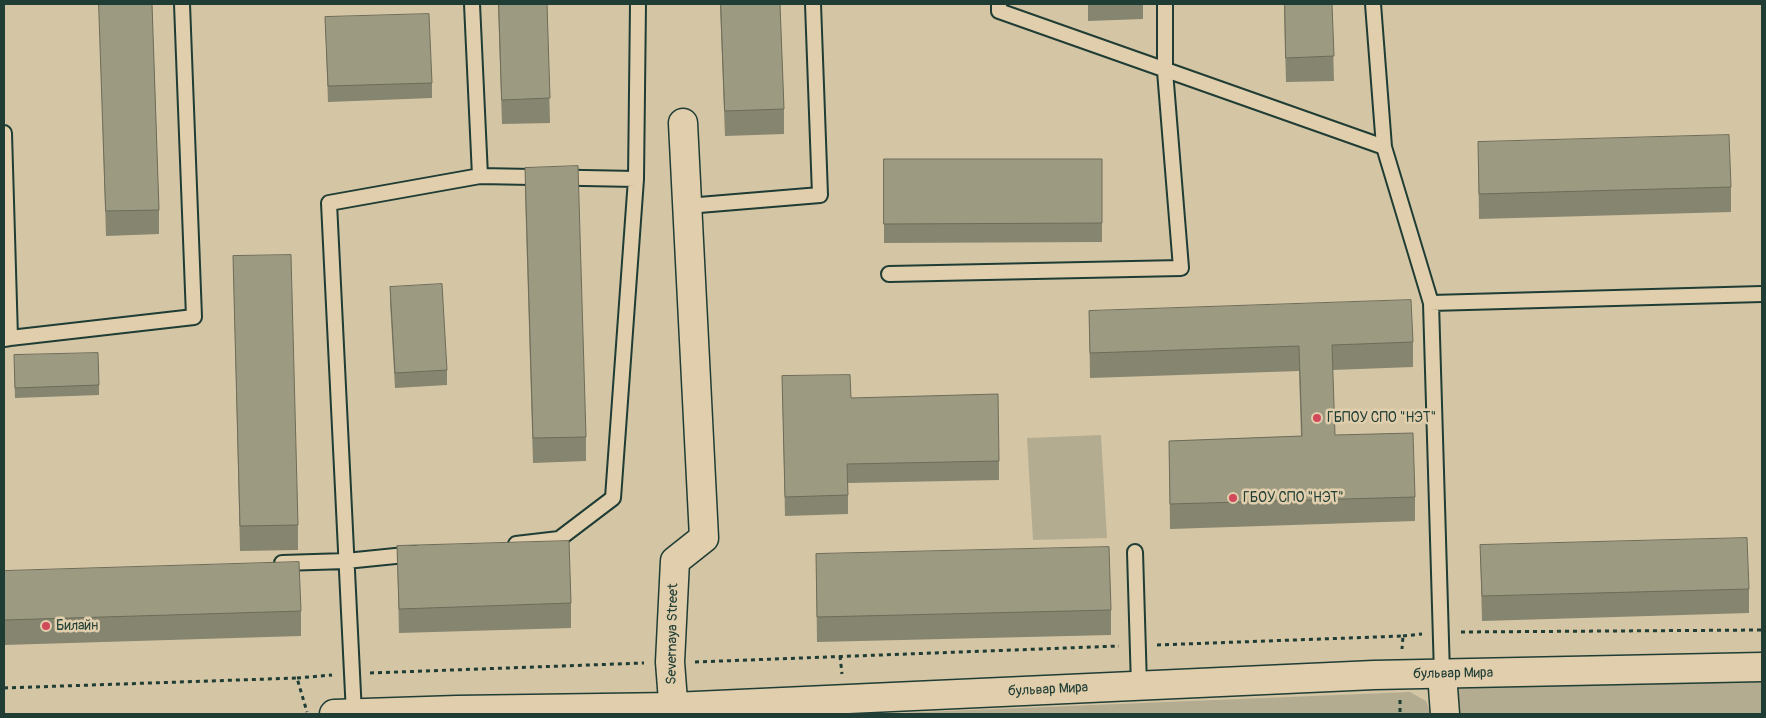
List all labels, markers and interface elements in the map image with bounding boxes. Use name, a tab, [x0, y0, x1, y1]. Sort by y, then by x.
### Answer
place label: ГБПОУ СПО "НЭТ"	[1327, 410, 1436, 426]
marker: ГБПОУ СПО "НЭТ"	[1311, 412, 1323, 424]
place label: ГБОУ СПО "НЭТ"	[1243, 490, 1344, 506]
marker: ГБОУ СПО "НЭТ"	[1227, 492, 1239, 504]
street label: Severnaya Street	[664, 583, 682, 685]
place label: Билайн	[56, 618, 98, 634]
marker: Билайн	[40, 620, 52, 632]
street label: бульвар Мира	[1413, 665, 1493, 683]
street label: бульвар Мира	[1007, 680, 1089, 700]

